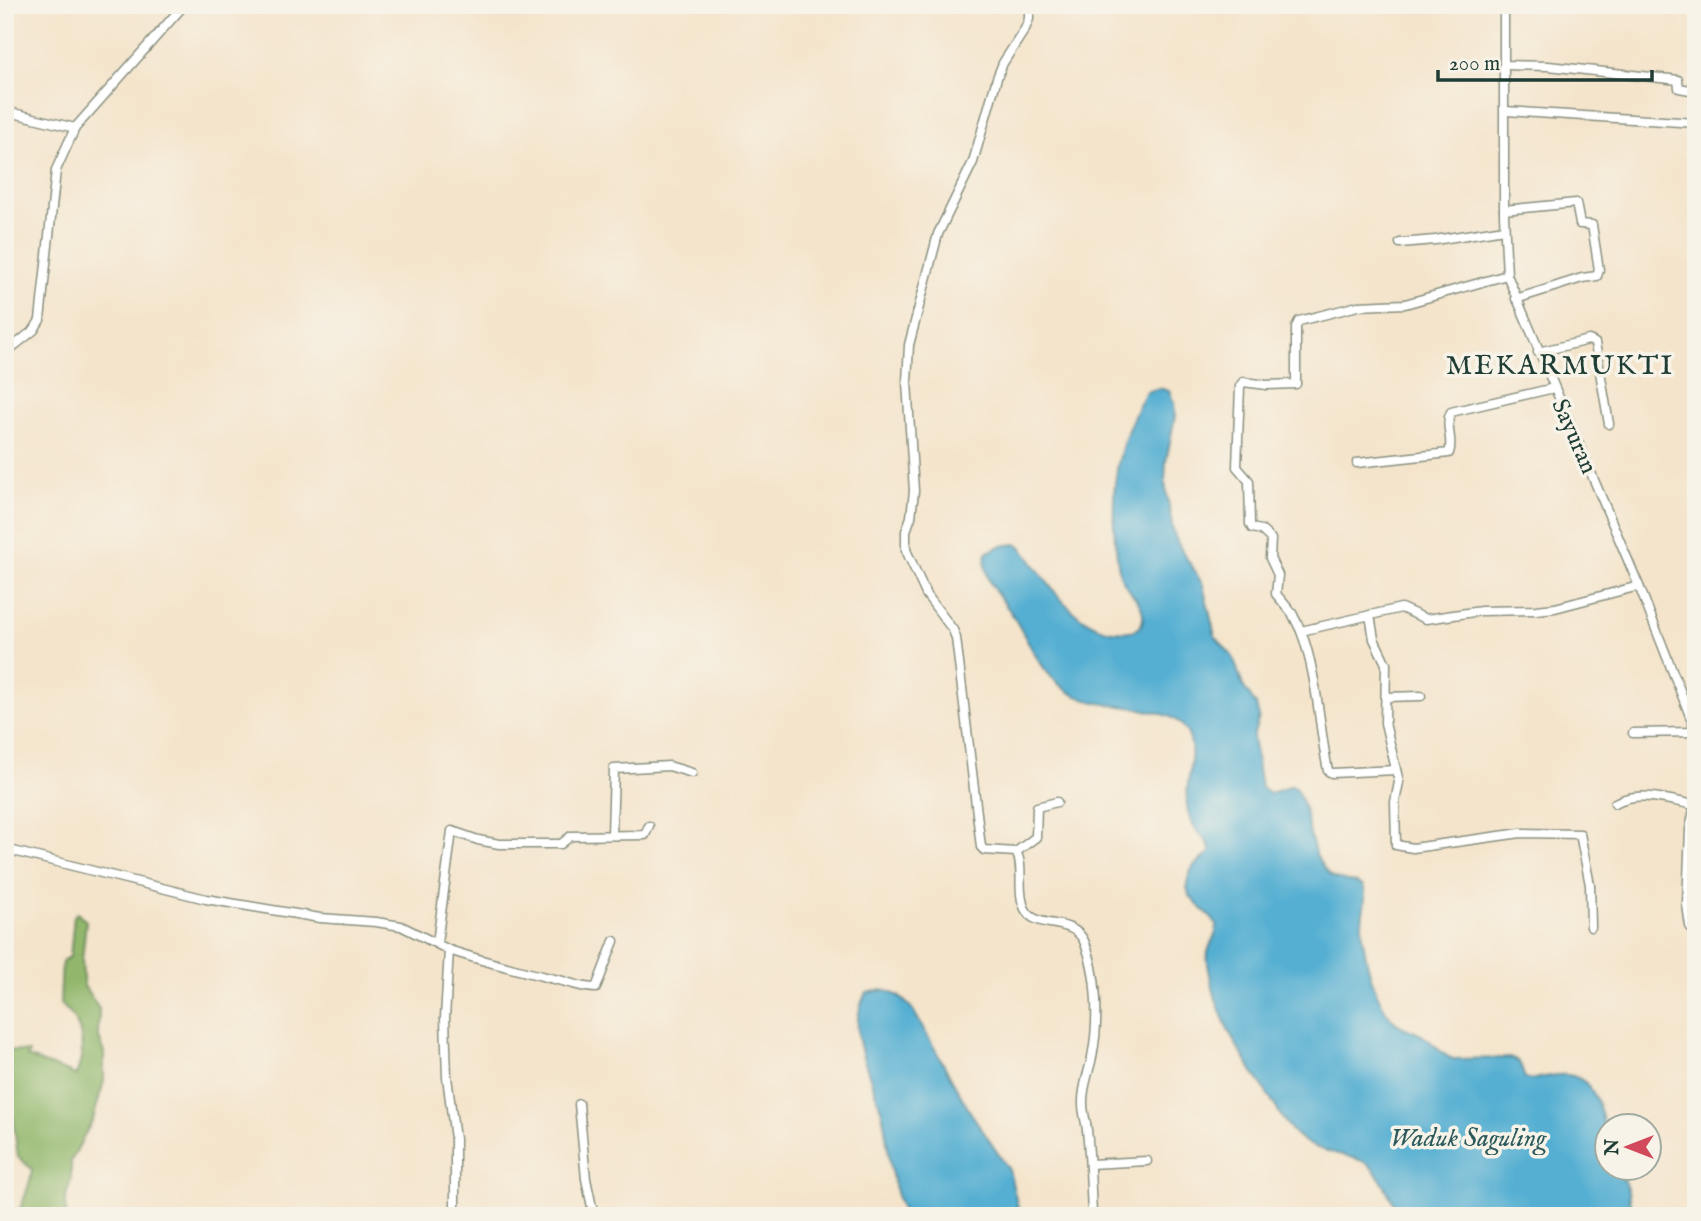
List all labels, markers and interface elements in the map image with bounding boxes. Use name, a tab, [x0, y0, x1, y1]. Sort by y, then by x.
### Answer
scale bar	[1438, 38, 1652, 82]
text: 200 m	[1449, 51, 1500, 78]
district label: MEKARMUKTI	[1446, 349, 1674, 384]
street label: Sayuran	[1543, 394, 1604, 479]
north arrow	[1592, 1112, 1662, 1182]
water label: Waduk Saguling	[1390, 1122, 1547, 1156]
text: N	[1601, 1138, 1625, 1156]

